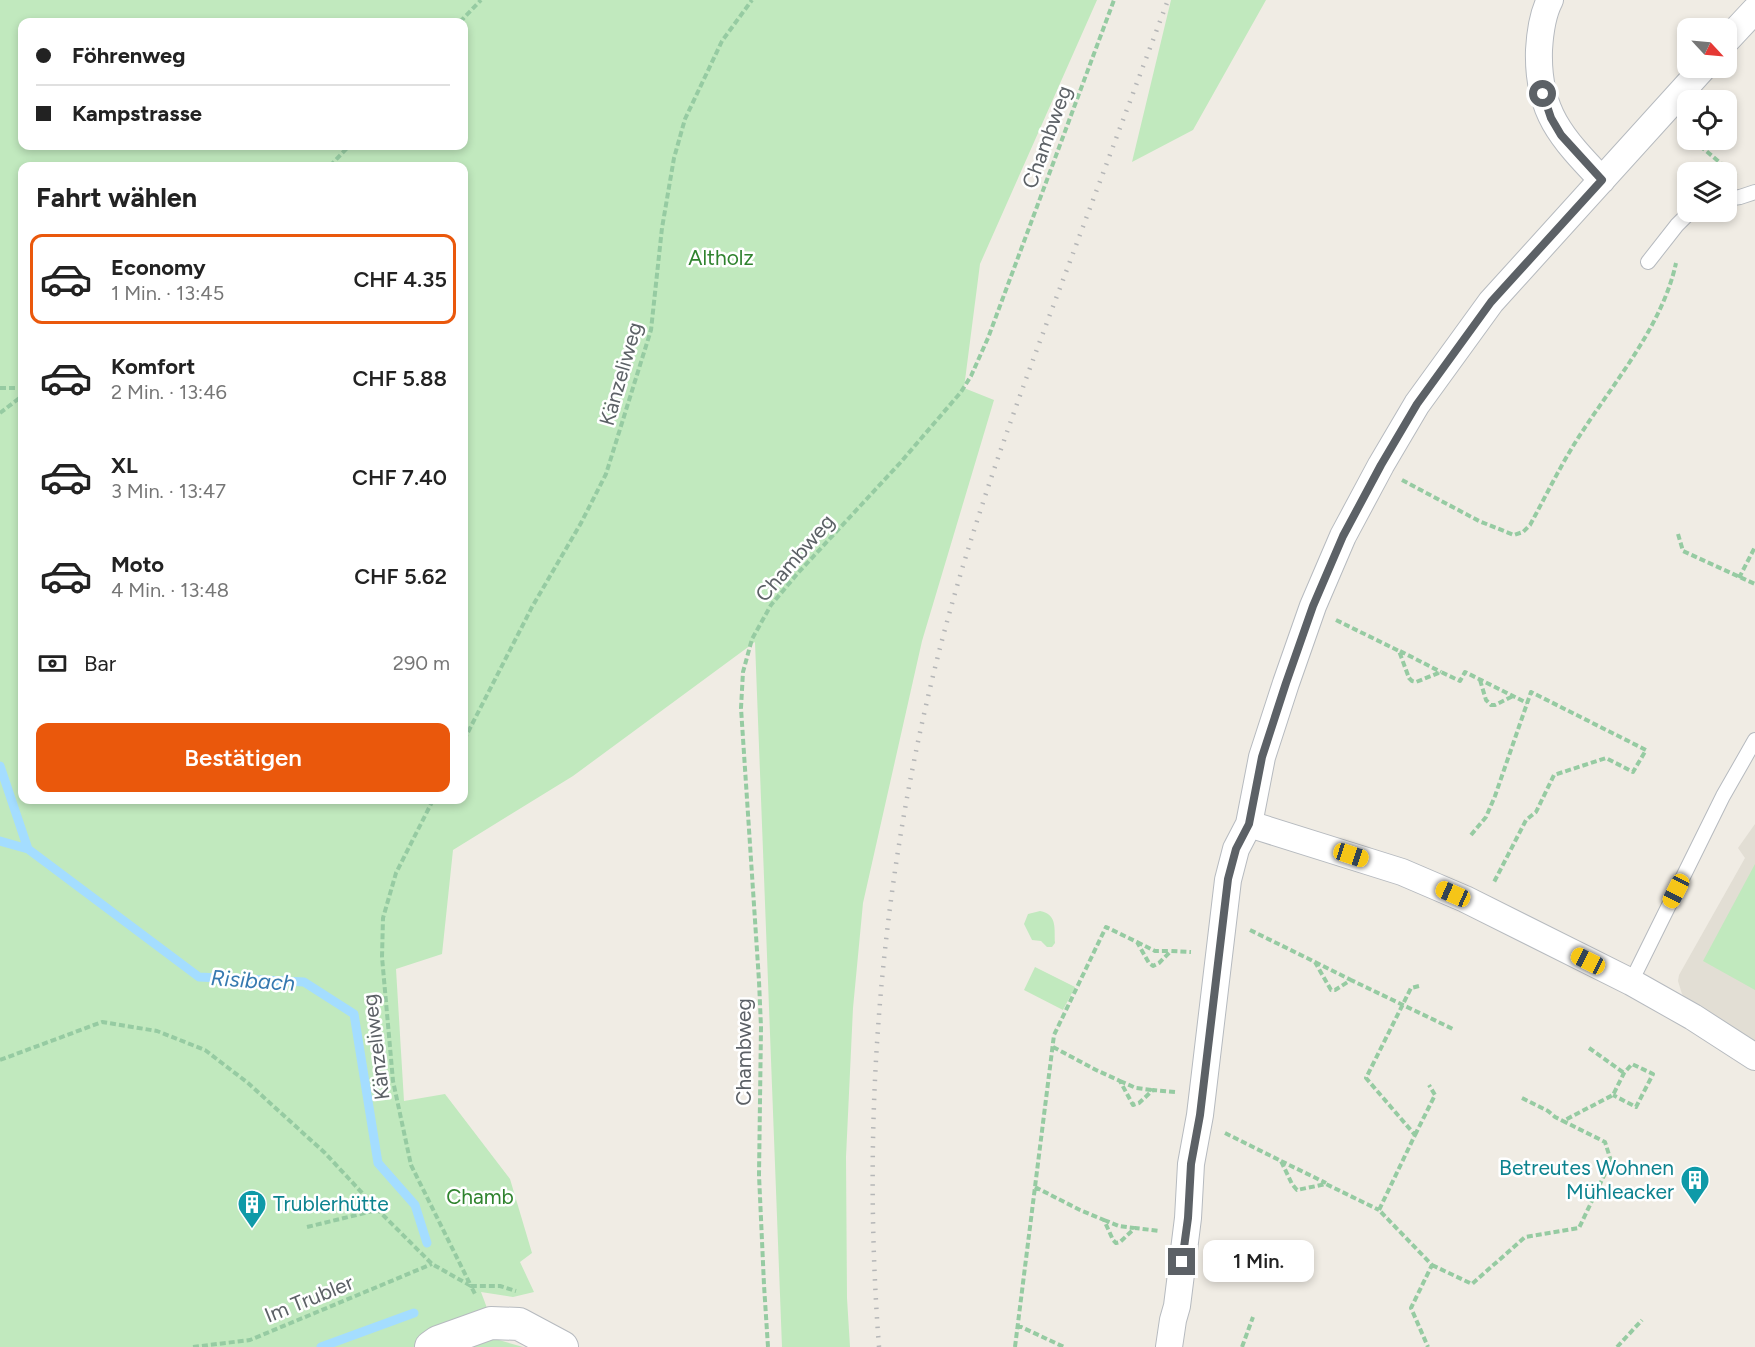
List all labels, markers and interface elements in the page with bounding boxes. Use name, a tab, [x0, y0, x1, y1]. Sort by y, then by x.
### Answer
north arrow	[1677, 18, 1737, 78]
map controls	[1677, 18, 1737, 222]
text: Föhrenweg	[72, 42, 185, 69]
route start	[1529, 80, 1556, 107]
street label: Chambweg	[1016, 82, 1077, 192]
button: locate	[1677, 90, 1737, 150]
text: Kampstrasse	[72, 100, 202, 127]
button: layers	[1677, 162, 1737, 222]
text: Fahrt wählen	[36, 181, 197, 214]
park label: Altholz	[688, 245, 754, 270]
icon: car	[39, 252, 93, 306]
text: Economy	[111, 254, 206, 281]
text: CHF 4.35	[353, 266, 447, 293]
text: 1 Min. · 13:45	[111, 281, 224, 305]
street label: Känzeliweg	[594, 319, 647, 428]
icon: car	[39, 351, 93, 405]
text: Komfort	[111, 353, 195, 380]
text: CHF 5.88	[352, 365, 447, 392]
text: 2 Min. · 13:46	[111, 380, 227, 404]
icon: car	[39, 450, 93, 504]
text: XL	[111, 452, 138, 479]
text: CHF 7.40	[352, 464, 447, 491]
text: 3 Min. · 13:47	[111, 479, 226, 503]
street label: Chambweg	[750, 509, 839, 606]
icon: car	[39, 549, 93, 603]
text: Moto	[111, 551, 164, 578]
text: CHF 5.62	[354, 563, 447, 590]
text: 4 Min. · 13:48	[111, 578, 229, 602]
icon: cash	[36, 647, 69, 680]
text: Bar	[84, 650, 116, 677]
text: 290 m	[393, 651, 450, 675]
button: Bestätigen	[36, 723, 450, 792]
car	[1331, 841, 1371, 869]
car	[1660, 871, 1692, 911]
car	[1433, 878, 1473, 910]
car	[1568, 945, 1608, 977]
water label: Risibach	[210, 964, 296, 997]
street label: Känzeliweg	[357, 993, 394, 1101]
street label: Chambweg	[731, 998, 756, 1106]
place label: Betreutes Wohnen Mühleacker	[1499, 1155, 1674, 1204]
building icon: Betreutes Wohnen Mühleacker	[1679, 1164, 1711, 1206]
park label: Chamb	[446, 1184, 514, 1209]
building icon: Trublerhütte	[236, 1188, 268, 1230]
place label: Trublerhütte	[273, 1191, 389, 1216]
callout: 1 Min.	[1203, 1241, 1314, 1283]
route end	[1168, 1248, 1195, 1275]
text: 1 Min.	[1233, 1249, 1284, 1273]
street label: Im Trubler	[261, 1269, 357, 1328]

